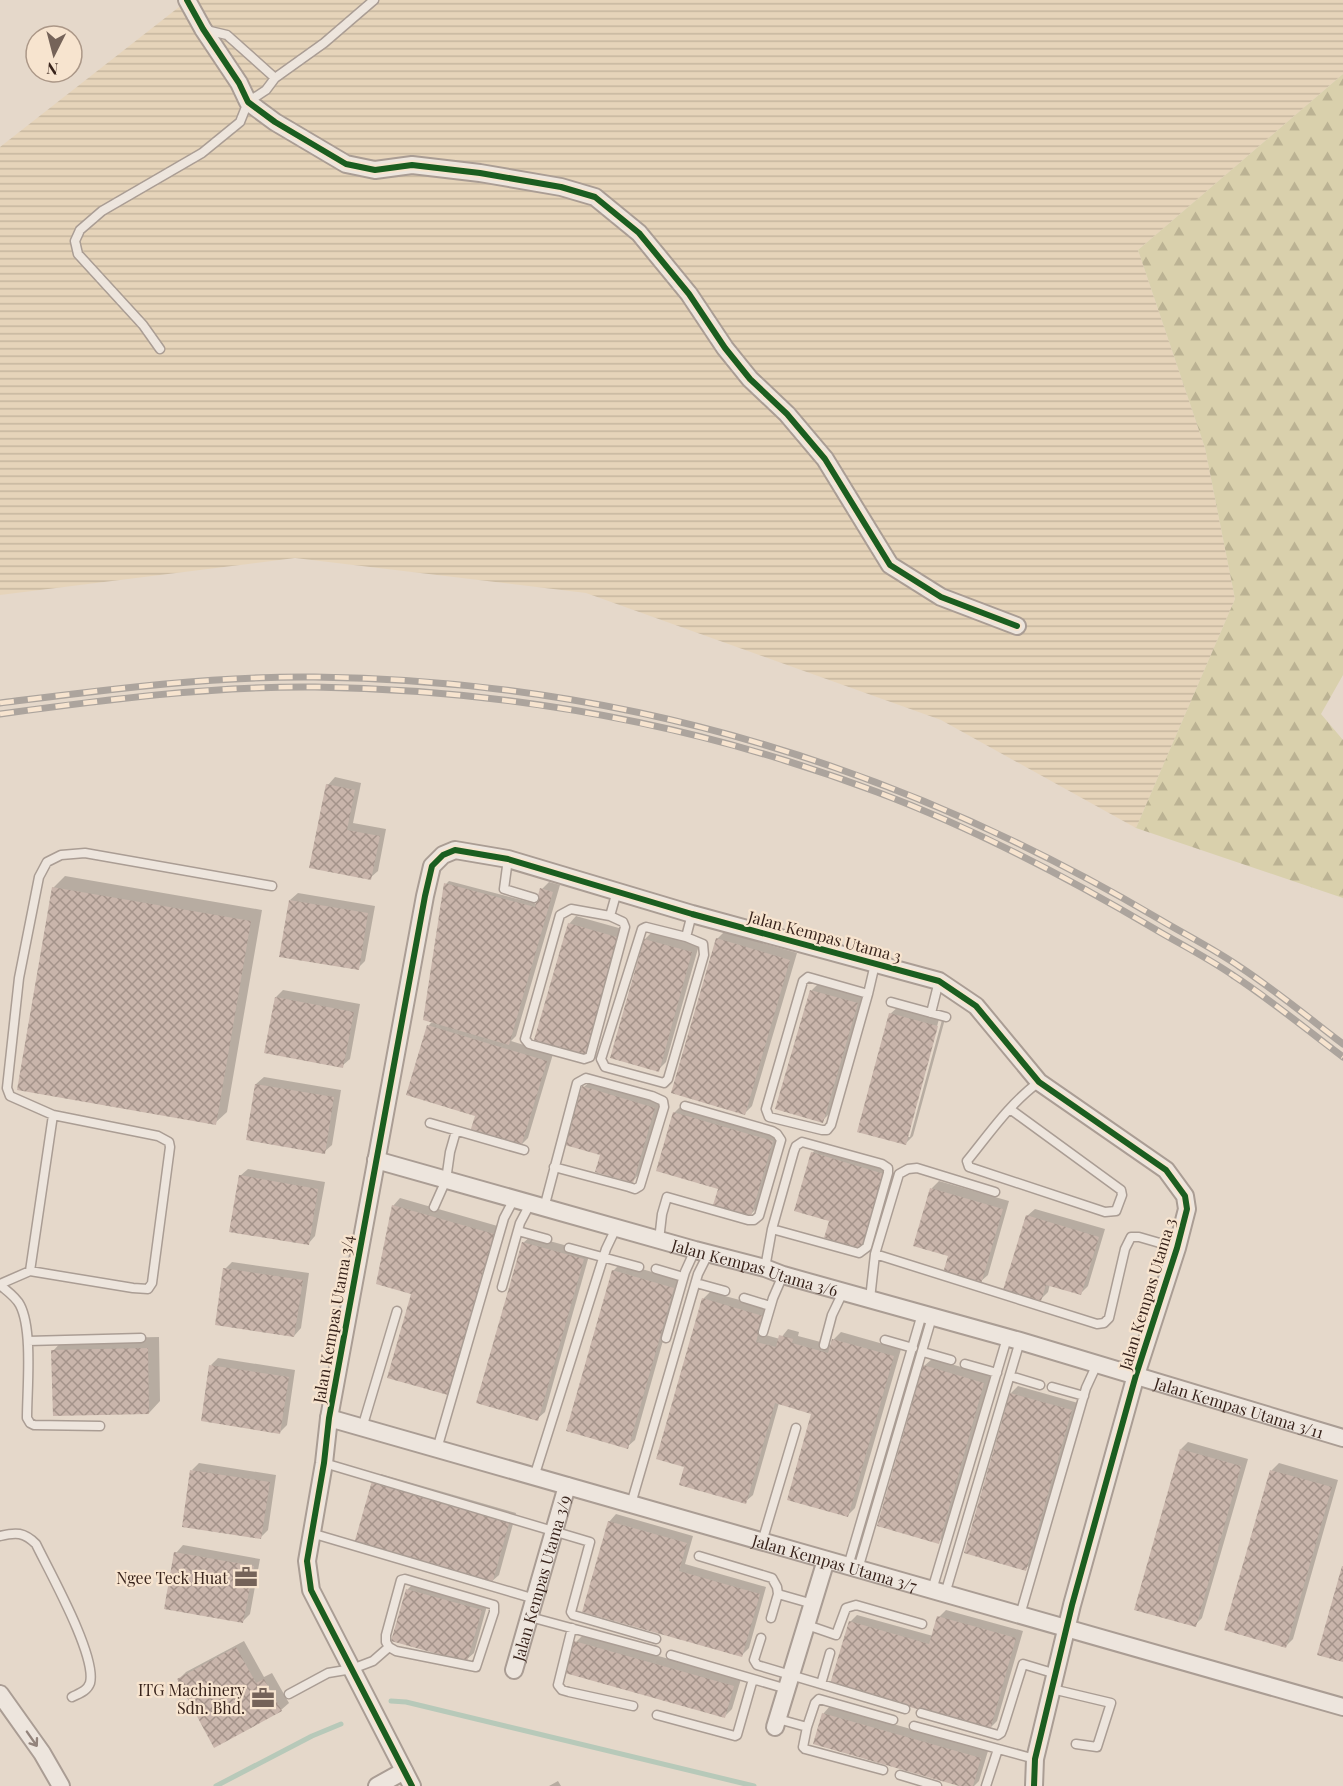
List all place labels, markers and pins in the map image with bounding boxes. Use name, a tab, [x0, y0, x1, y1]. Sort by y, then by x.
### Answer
office icon: Ngee Teck Huat	[233, 1564, 259, 1590]
place label: Ngee Teck Huat	[116, 1567, 228, 1588]
place label: ITG Machinery Sdn. Bhd.	[138, 1679, 245, 1718]
office icon: ITG Machinery Sdn. Bhd.	[250, 1685, 276, 1711]

